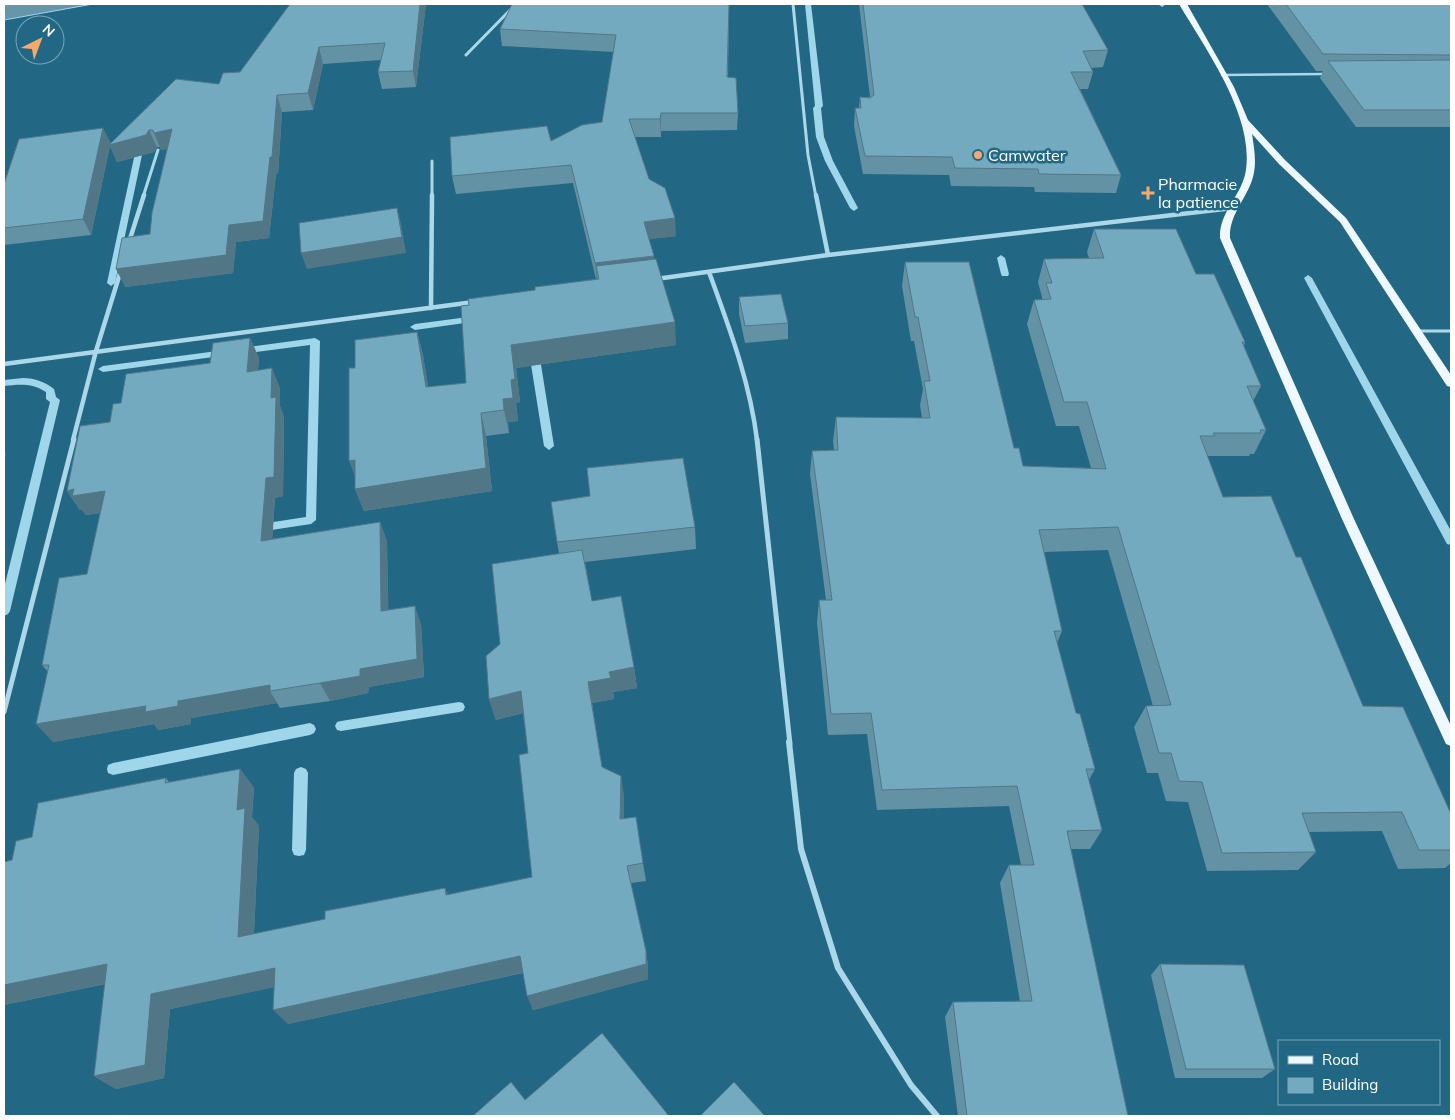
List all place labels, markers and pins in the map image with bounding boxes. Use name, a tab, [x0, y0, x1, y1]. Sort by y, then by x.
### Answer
place label: Camwater	[988, 145, 1066, 165]
marker: Camwater	[972, 149, 984, 161]
place label: Pharmacie la patience	[1158, 174, 1239, 212]
marker: Pharmacie la patience	[1142, 187, 1154, 199]

